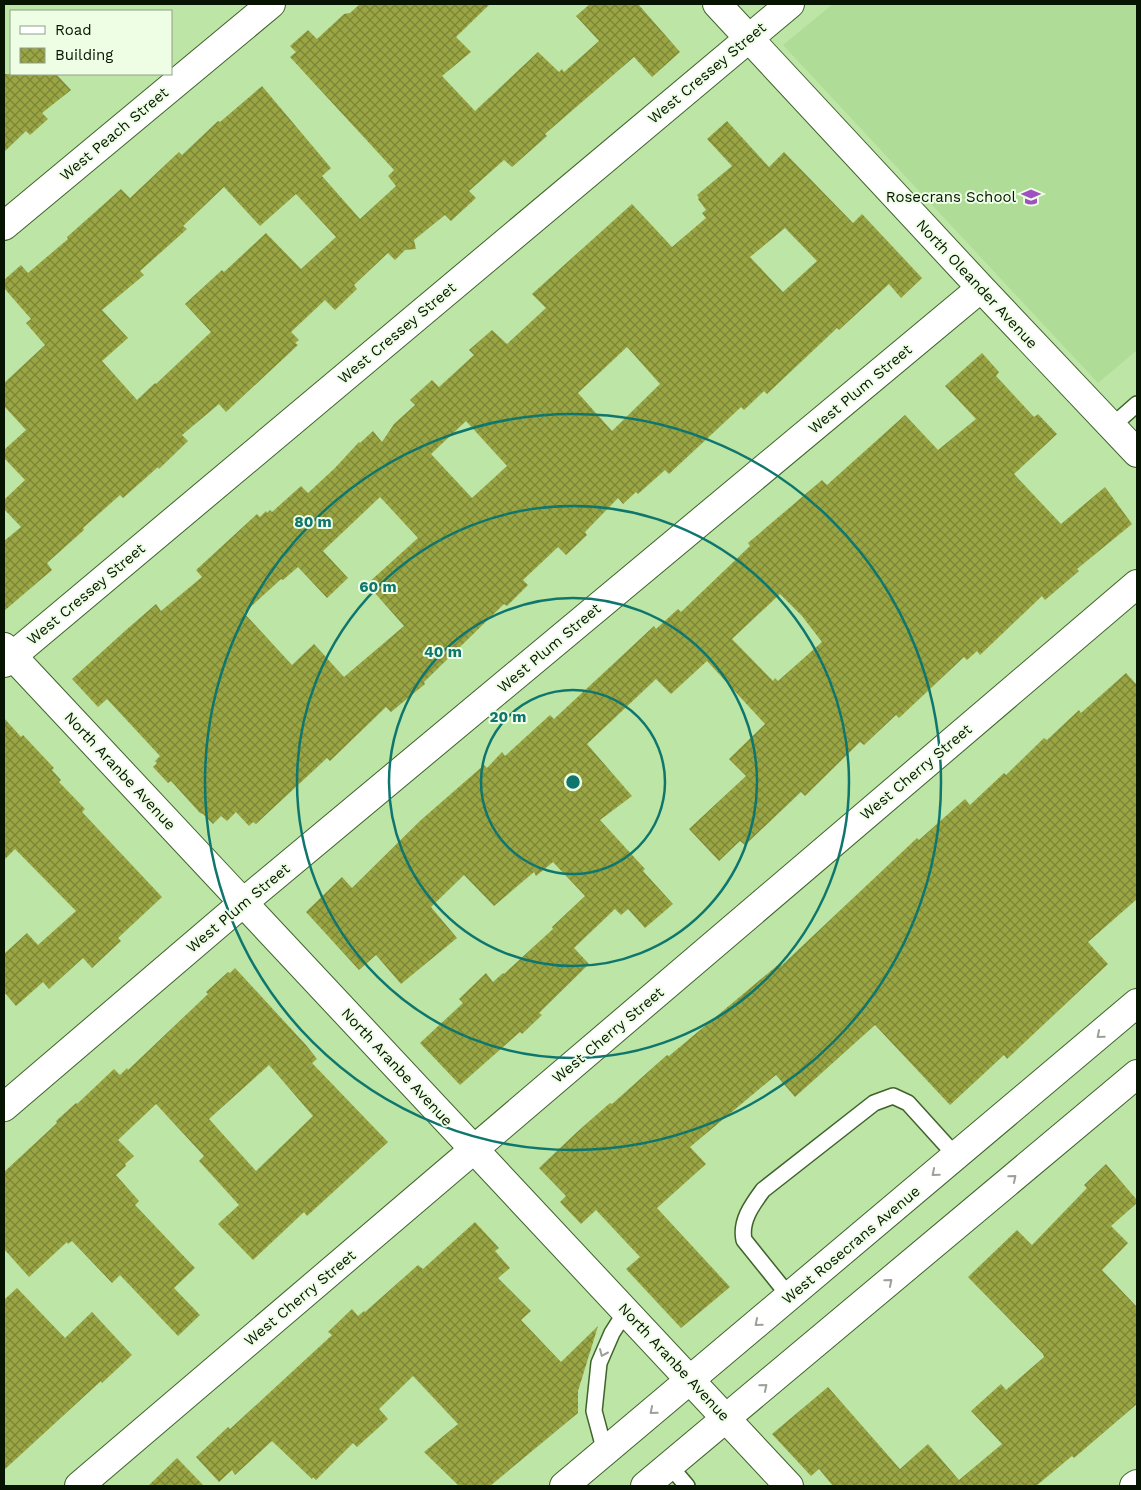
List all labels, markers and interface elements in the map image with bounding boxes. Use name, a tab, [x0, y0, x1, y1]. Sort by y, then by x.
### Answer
legend	[10, 10, 172, 75]
street label: West Cressey Street	[644, 18, 770, 128]
text: Road	[55, 21, 92, 39]
text: Building	[55, 46, 113, 64]
street label: West Peach Street	[56, 83, 172, 185]
school or university icon: Rosecrans School	[1020, 186, 1042, 208]
place label: Rosecrans School	[886, 188, 1016, 206]
street label: North Oleander Avenue	[912, 216, 1042, 352]
street label: West Cressey Street	[334, 278, 460, 388]
street label: West Plum Street	[805, 340, 916, 437]
text: 80 m	[294, 513, 332, 531]
street label: West Cressey Street	[23, 539, 149, 649]
text: 60 m	[359, 578, 397, 596]
street label: West Plum Street	[494, 599, 605, 696]
text: 40 m	[424, 643, 462, 661]
street label: North Aranbe Avenue	[61, 708, 179, 834]
text: 20 m	[489, 708, 527, 726]
street label: West Cherry Street	[857, 720, 976, 824]
centre of rings	[564, 773, 582, 791]
street label: West Plum Street	[183, 859, 294, 956]
street label: West Cherry Street	[549, 983, 668, 1087]
street label: North Aranbe Avenue	[338, 1004, 456, 1130]
one-way arrow	[1097, 1029, 1106, 1037]
one-way arrow	[932, 1168, 941, 1177]
one-way arrow	[1007, 1175, 1016, 1183]
street label: West Rosecrans Avenue	[778, 1182, 924, 1308]
street label: West Cherry Street	[241, 1246, 360, 1350]
one-way arrow	[883, 1279, 892, 1288]
street label: North Aranbe Avenue	[615, 1299, 733, 1425]
one-way arrow	[755, 1317, 764, 1325]
one-way arrow	[598, 1348, 609, 1357]
one-way arrow	[758, 1384, 767, 1392]
one-way arrow	[650, 1405, 659, 1414]

